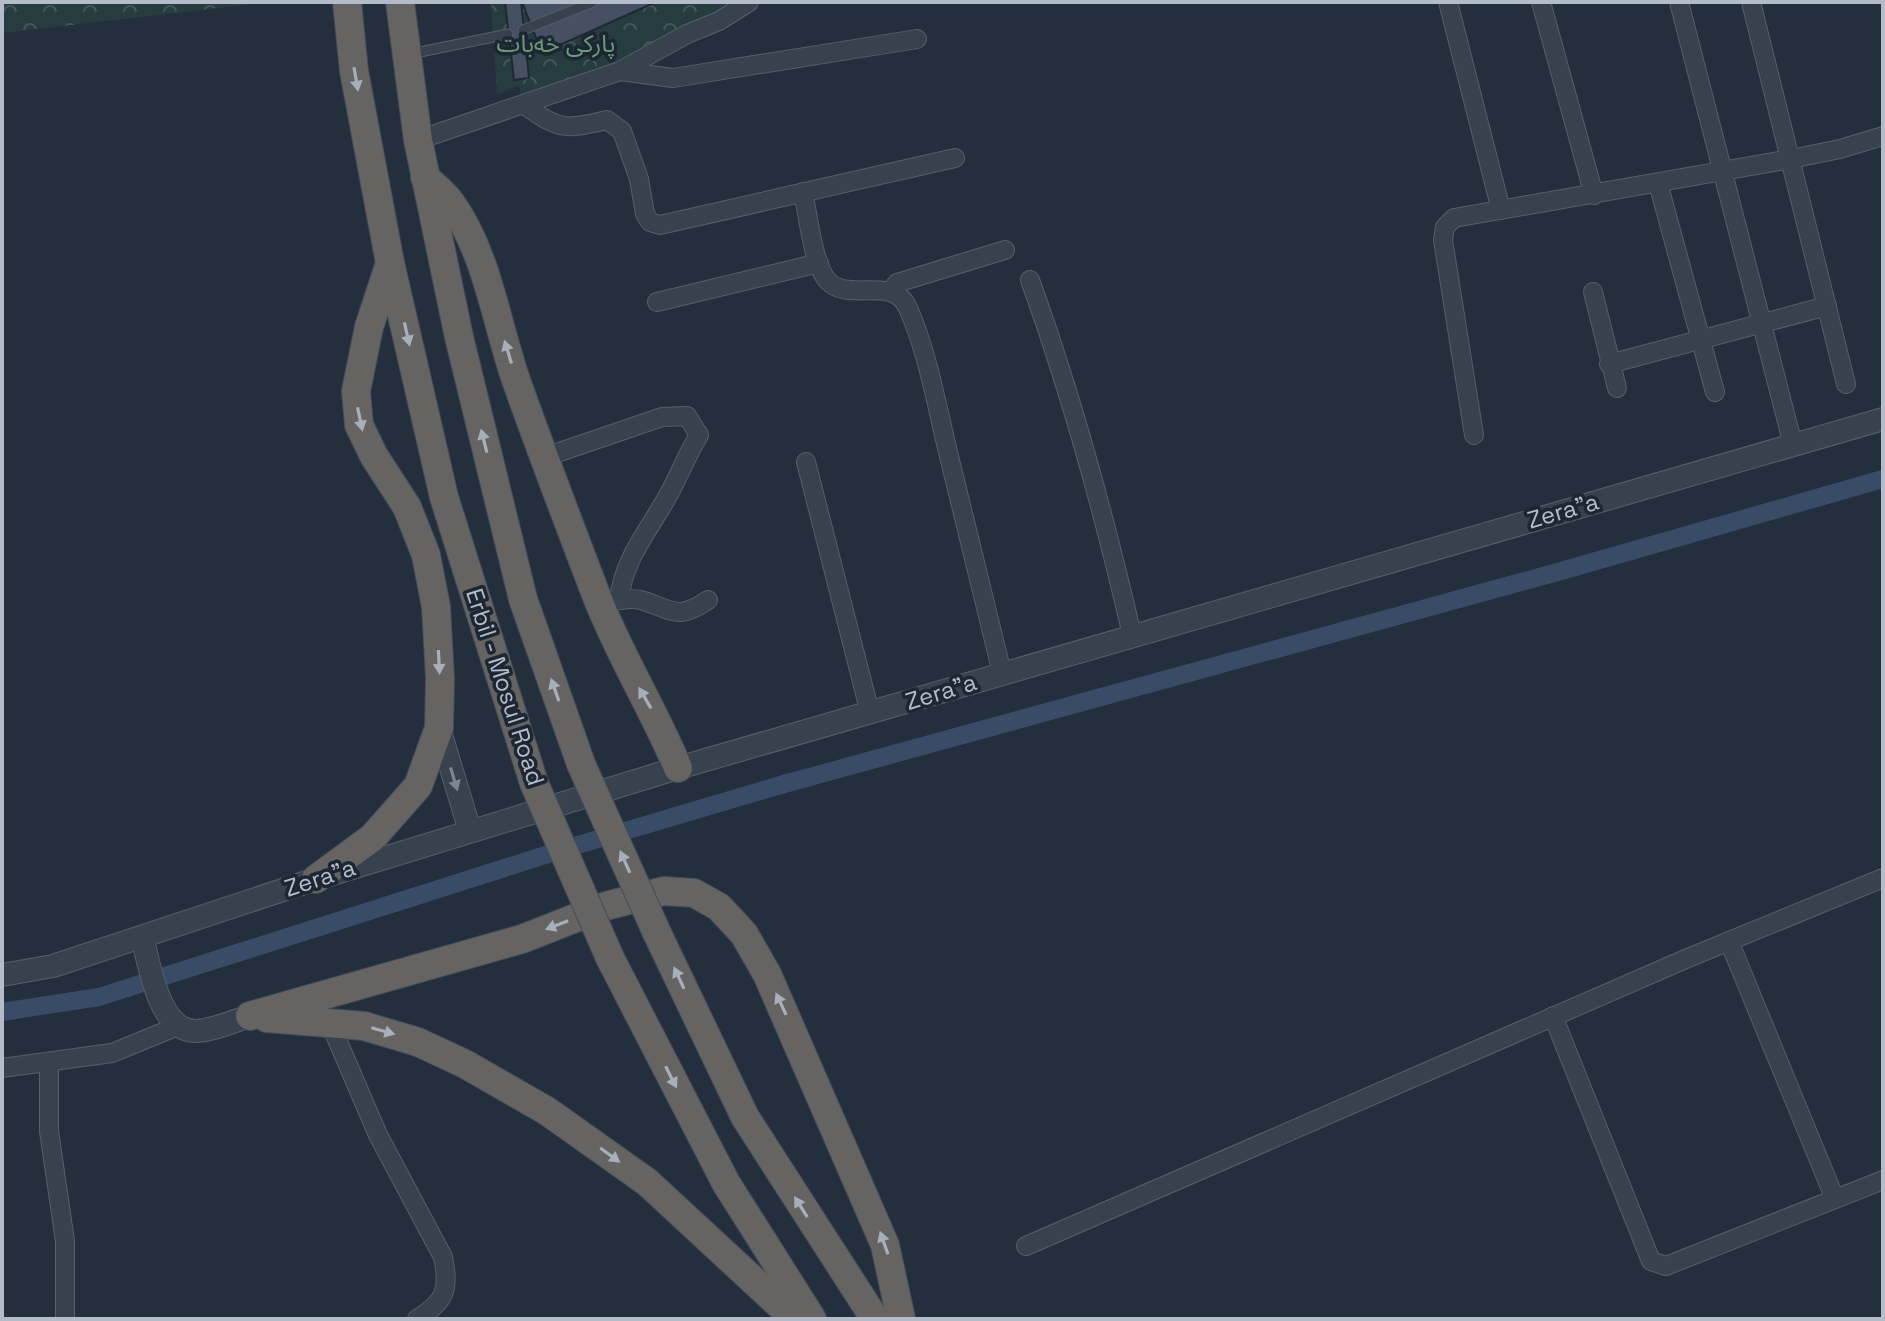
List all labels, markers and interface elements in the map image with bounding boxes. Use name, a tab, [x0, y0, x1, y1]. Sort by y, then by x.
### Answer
park label: پارکی خەبات	[497, 28, 615, 59]
one-way arrow	[350, 67, 363, 92]
one-way arrow	[401, 322, 414, 347]
one-way arrow	[501, 340, 514, 364]
one-way arrow	[354, 407, 367, 432]
one-way arrow	[477, 428, 490, 453]
street label: Zera"a	[1524, 486, 1602, 535]
street label: Erbil - Mosul Road	[459, 584, 552, 789]
one-way arrow	[433, 650, 446, 675]
street label: Zera"a	[901, 666, 980, 717]
one-way arrow	[548, 678, 561, 702]
one-way arrow	[638, 687, 652, 709]
one-way arrow	[448, 768, 461, 792]
one-way arrow	[618, 850, 632, 874]
street label: Zera"a	[280, 851, 360, 904]
one-way arrow	[545, 919, 569, 932]
one-way arrow	[672, 966, 686, 990]
one-way arrow	[774, 993, 788, 1016]
one-way arrow	[371, 1025, 395, 1038]
one-way arrow	[665, 1066, 678, 1089]
one-way arrow	[600, 1146, 620, 1162]
one-way arrow	[795, 1196, 809, 1218]
one-way arrow	[877, 1231, 889, 1255]

